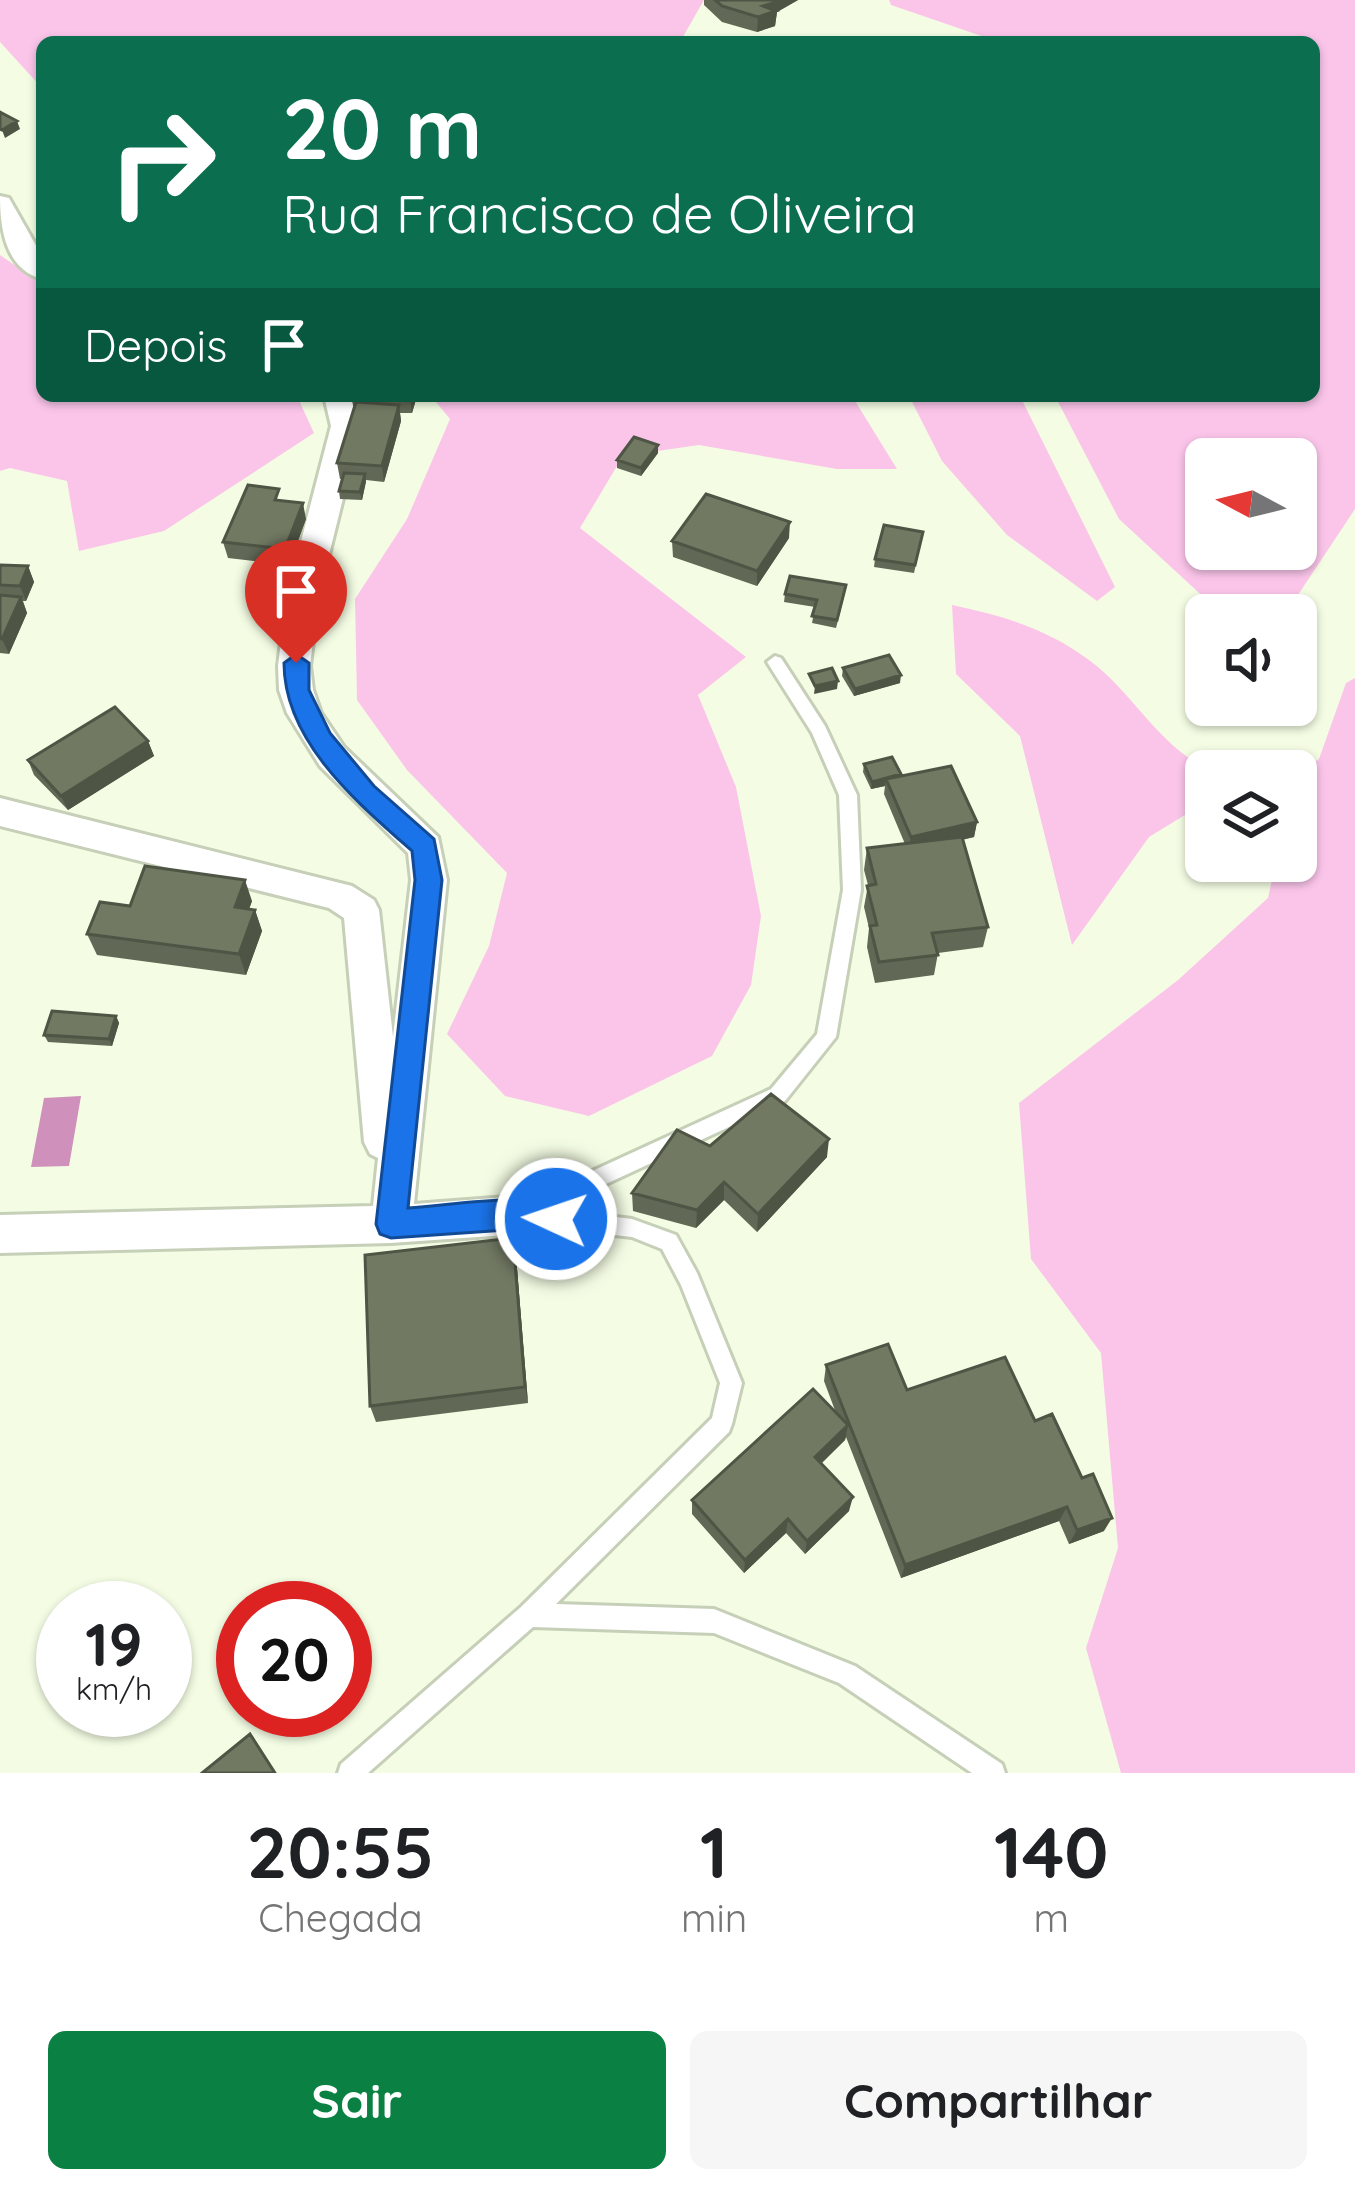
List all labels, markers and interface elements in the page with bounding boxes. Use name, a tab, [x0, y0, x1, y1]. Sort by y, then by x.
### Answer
text: 20 m	[282, 75, 482, 180]
icon: right	[84, 84, 240, 240]
text: Rua Francisco de Oliveira	[282, 179, 917, 247]
icon: arrive	[251, 312, 317, 378]
text: Depois	[84, 317, 227, 373]
north arrow	[1185, 438, 1317, 570]
map controls	[1185, 438, 1317, 882]
pin	[245, 540, 347, 663]
icon: arrive	[263, 558, 329, 624]
button: sound	[1185, 594, 1317, 726]
button: layers	[1185, 750, 1317, 882]
position arrow	[493, 1156, 619, 1282]
speed limit sign: 20	[216, 1581, 372, 1737]
text: 19	[85, 1606, 143, 1681]
text: km/h	[76, 1670, 152, 1708]
text: 20:55	[247, 1806, 434, 1896]
text: 1	[700, 1806, 728, 1896]
text: 140	[994, 1806, 1108, 1896]
text: Chegada	[258, 1893, 423, 1942]
text: min	[681, 1893, 747, 1942]
text: m	[1033, 1893, 1069, 1942]
button: Sair	[48, 2031, 666, 2169]
button: Compartilhar	[690, 2031, 1307, 2169]

